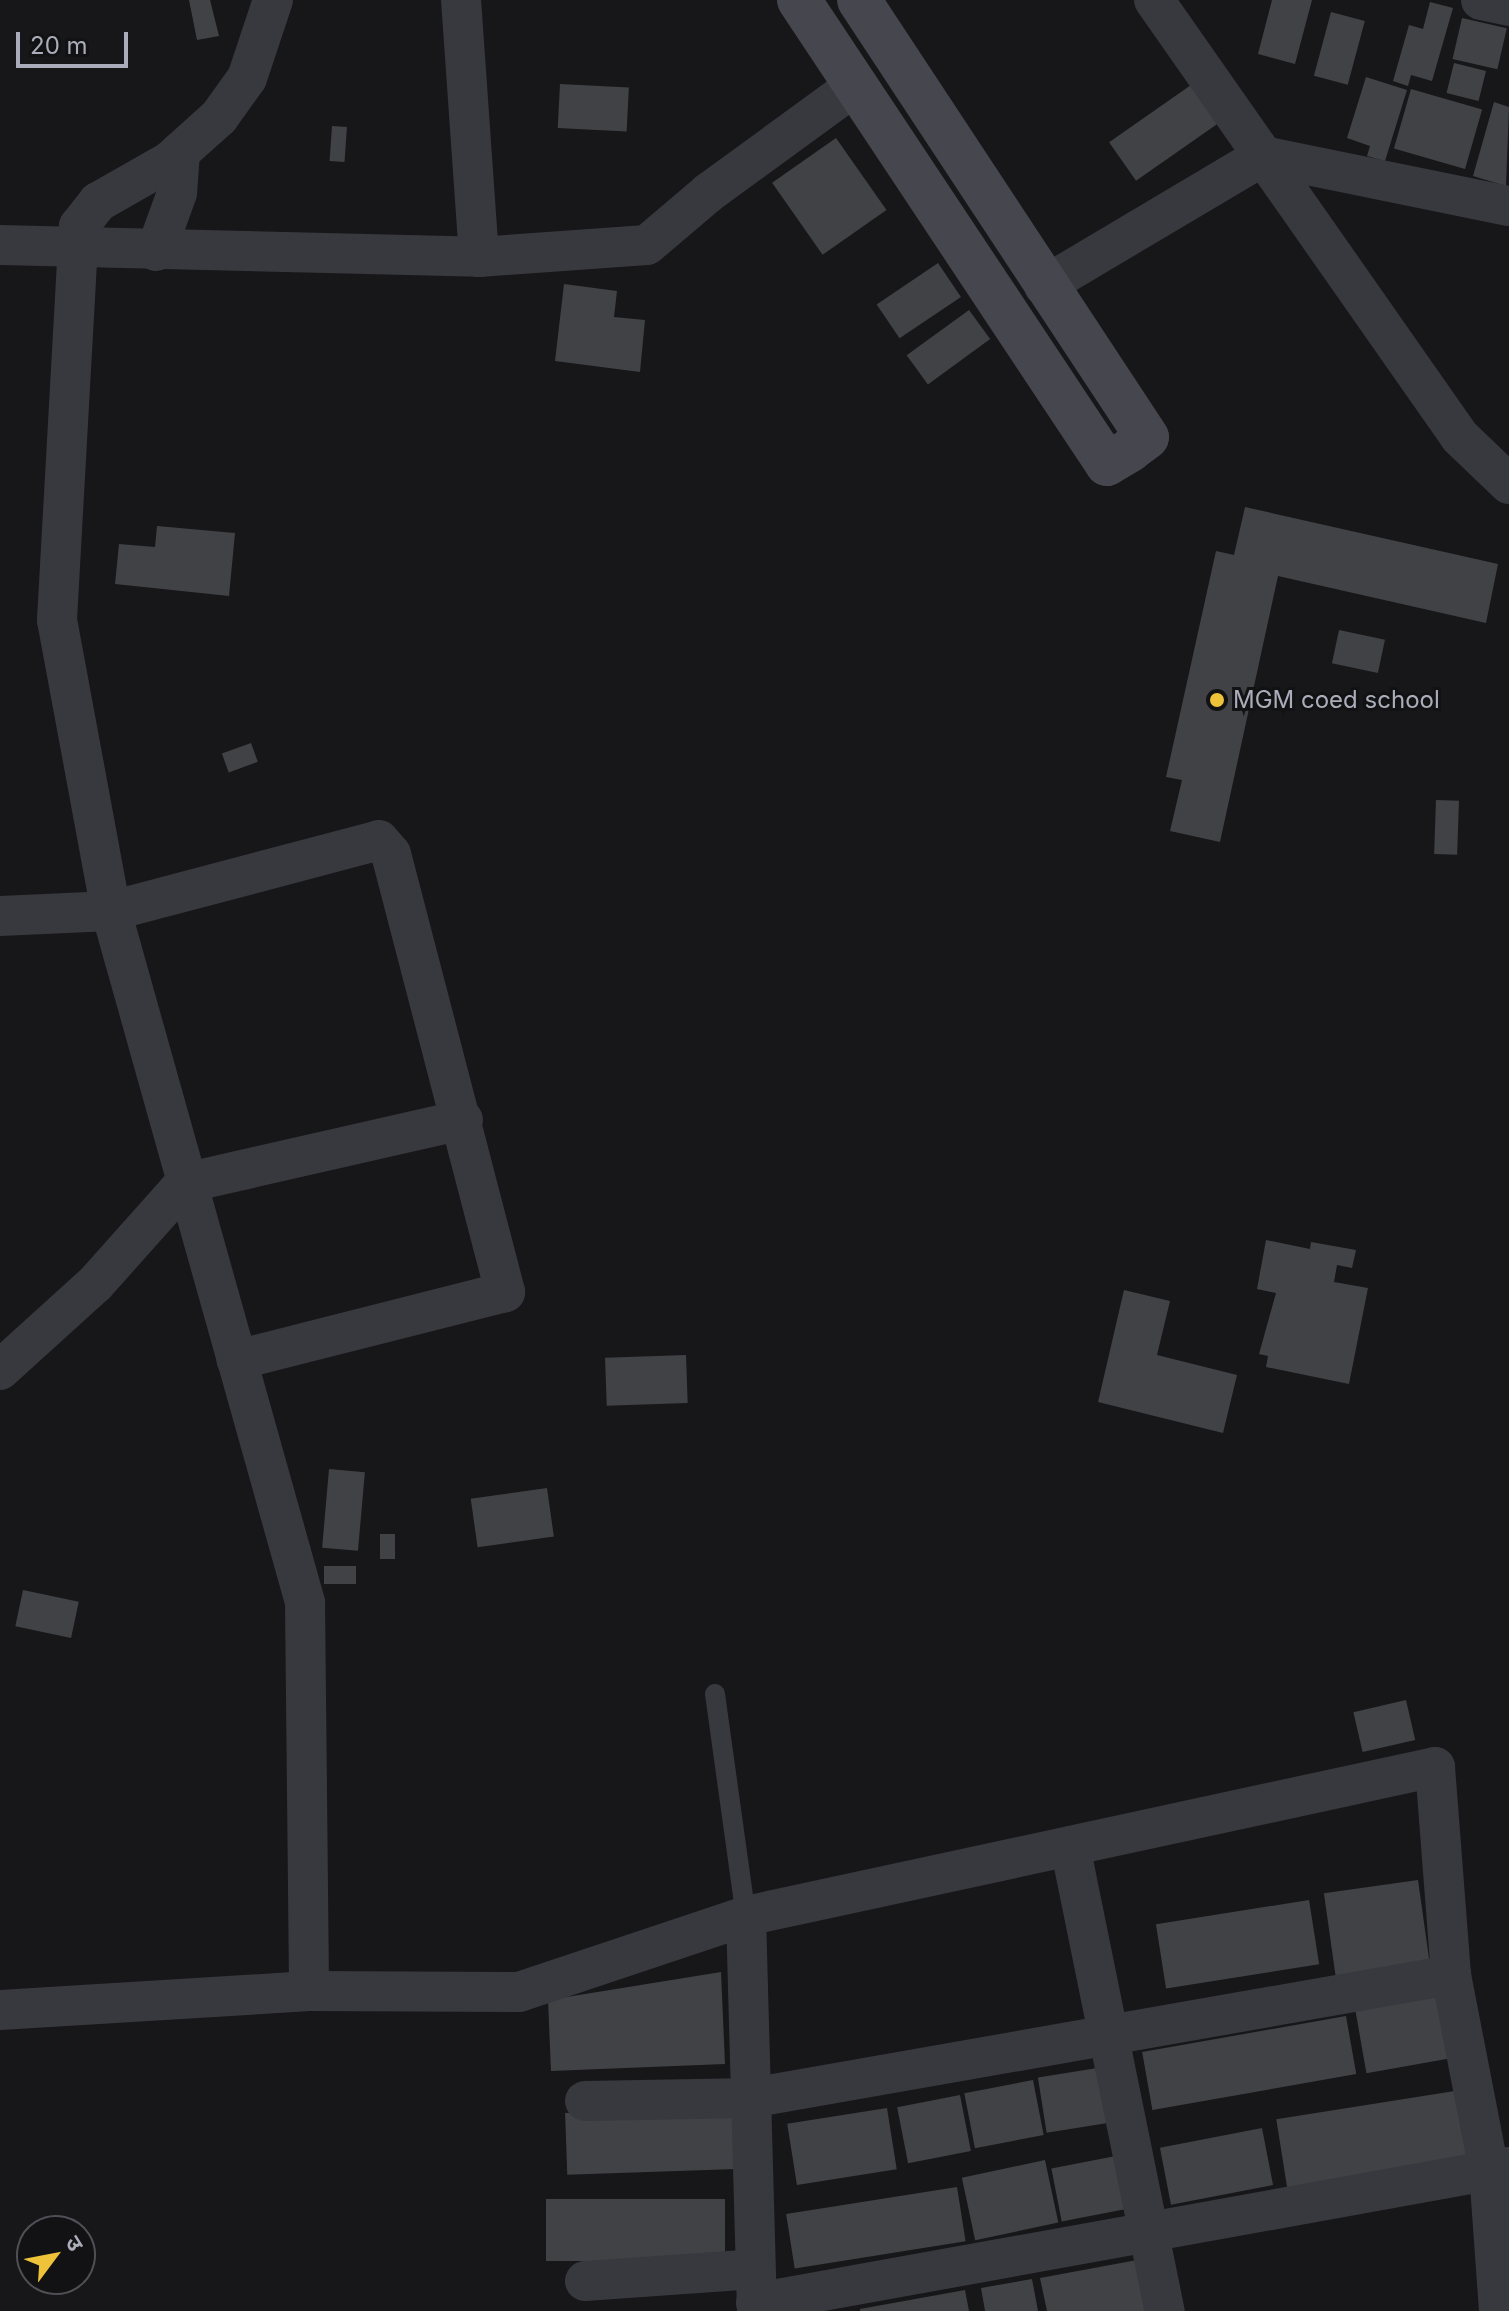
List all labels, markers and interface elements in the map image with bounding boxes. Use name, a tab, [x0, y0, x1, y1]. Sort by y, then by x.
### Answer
scale bar	[20, 16, 132, 66]
text: 20 m	[30, 31, 88, 60]
place label: MGM coed school	[1233, 686, 1440, 714]
marker: MGM coed school	[1208, 691, 1226, 709]
north arrow	[16, 2215, 96, 2295]
text: उ	[60, 2231, 89, 2256]

